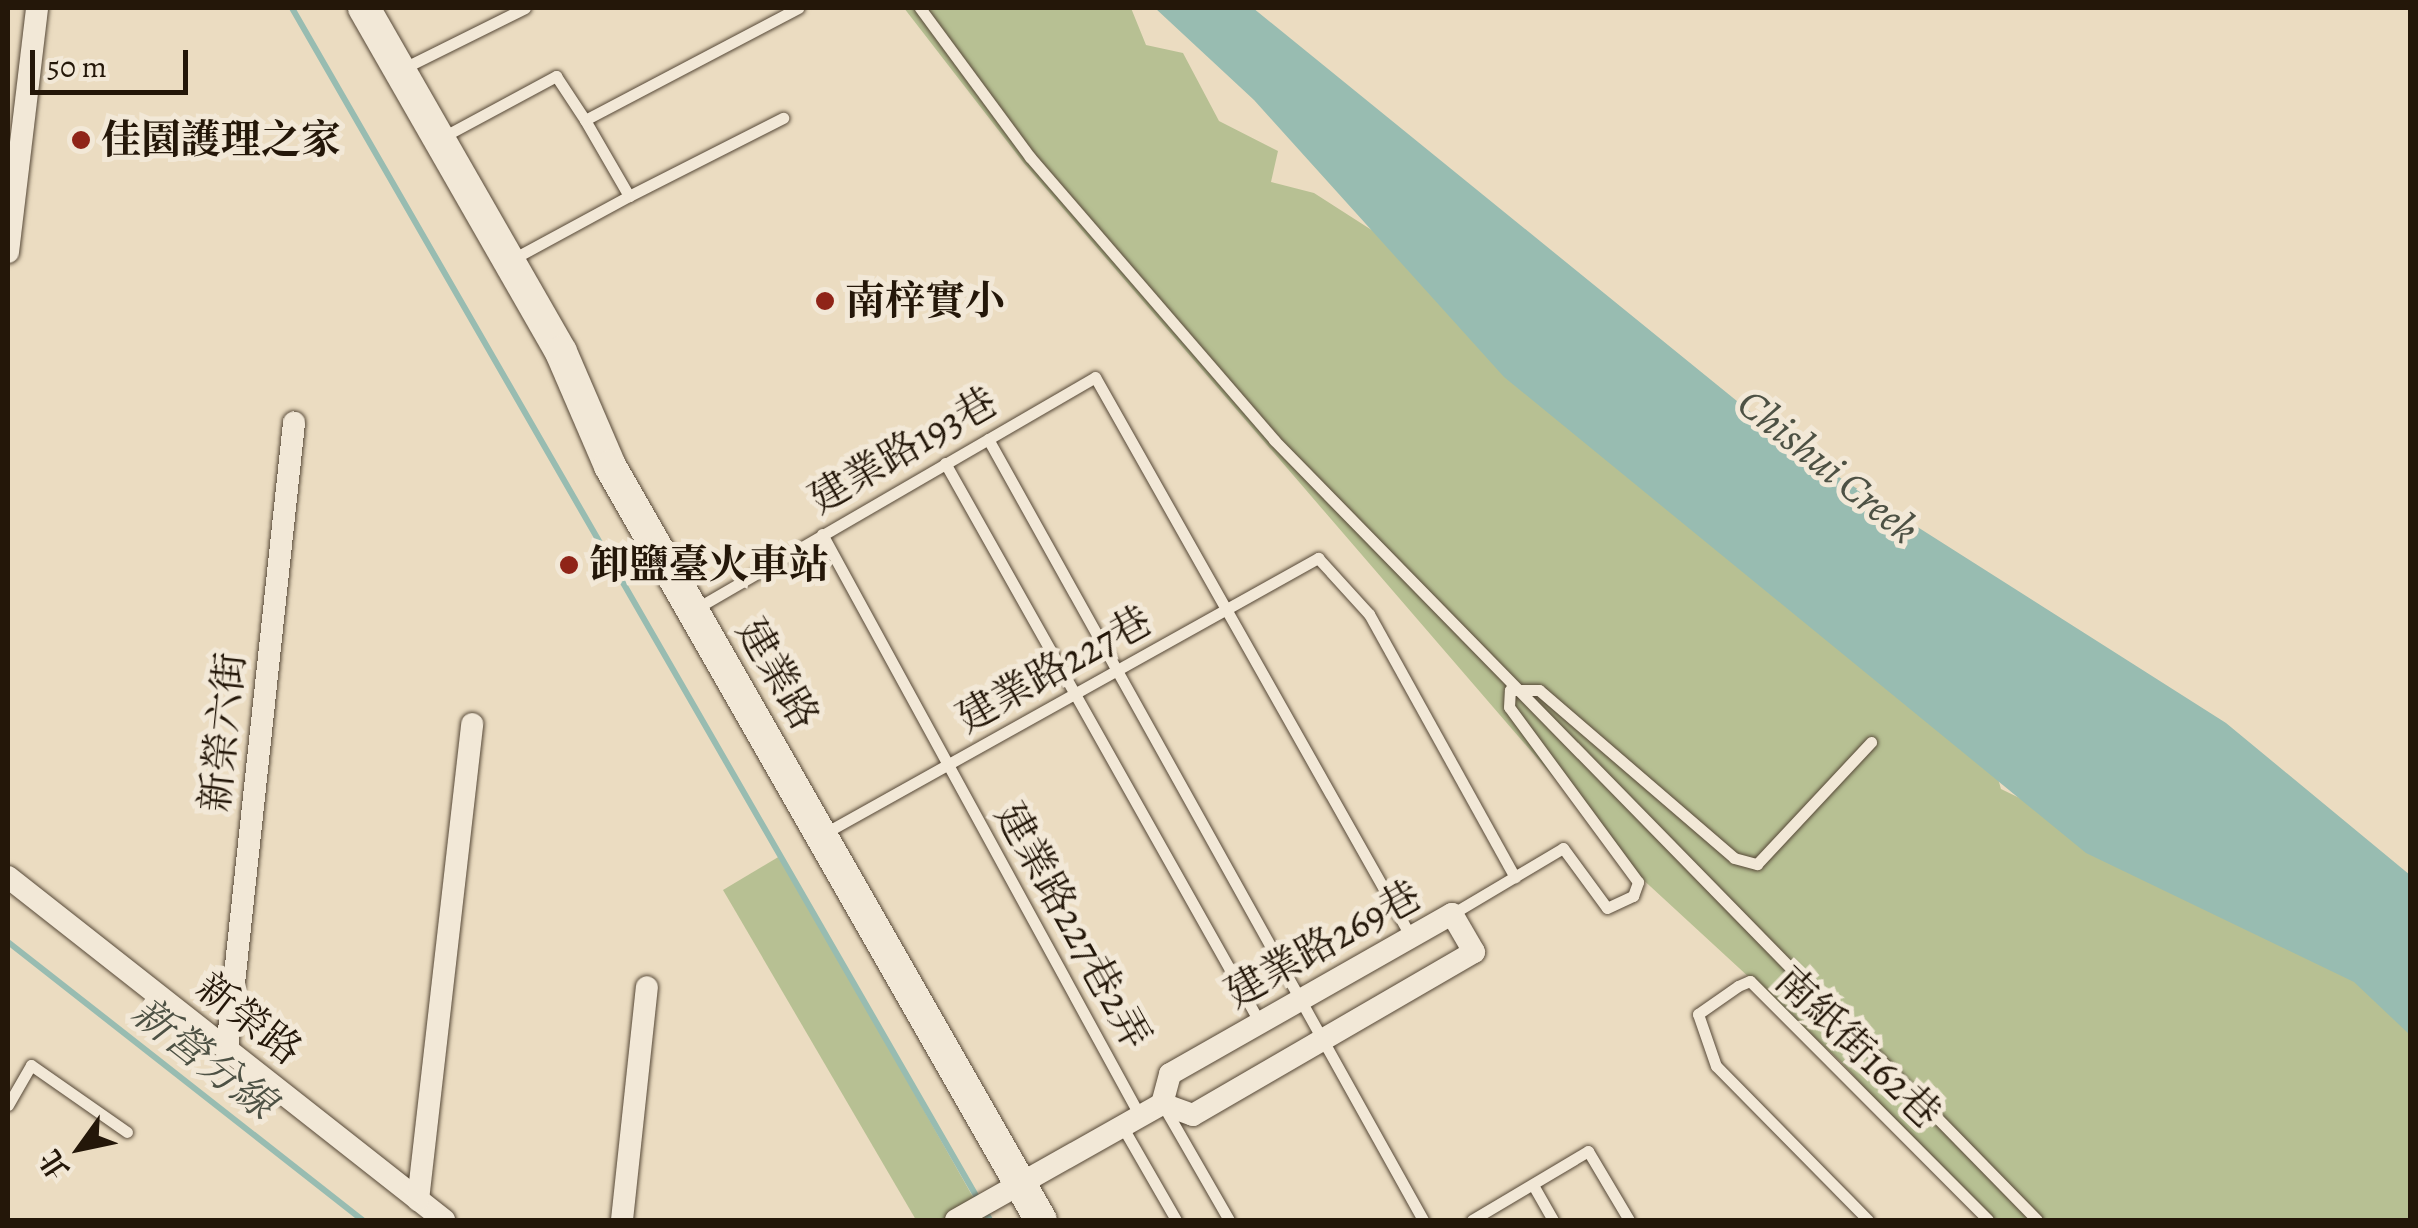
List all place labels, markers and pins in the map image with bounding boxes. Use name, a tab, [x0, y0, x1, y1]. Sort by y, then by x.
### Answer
place label: 佳園護理之家	[101, 116, 341, 164]
marker: 佳園護理之家	[70, 129, 92, 151]
place label: 南梓實小	[845, 277, 1005, 325]
marker: 南梓實小	[814, 290, 836, 312]
place label: 卸鹽臺火車站	[589, 541, 829, 589]
marker: 卸鹽臺火車站	[558, 554, 580, 576]

